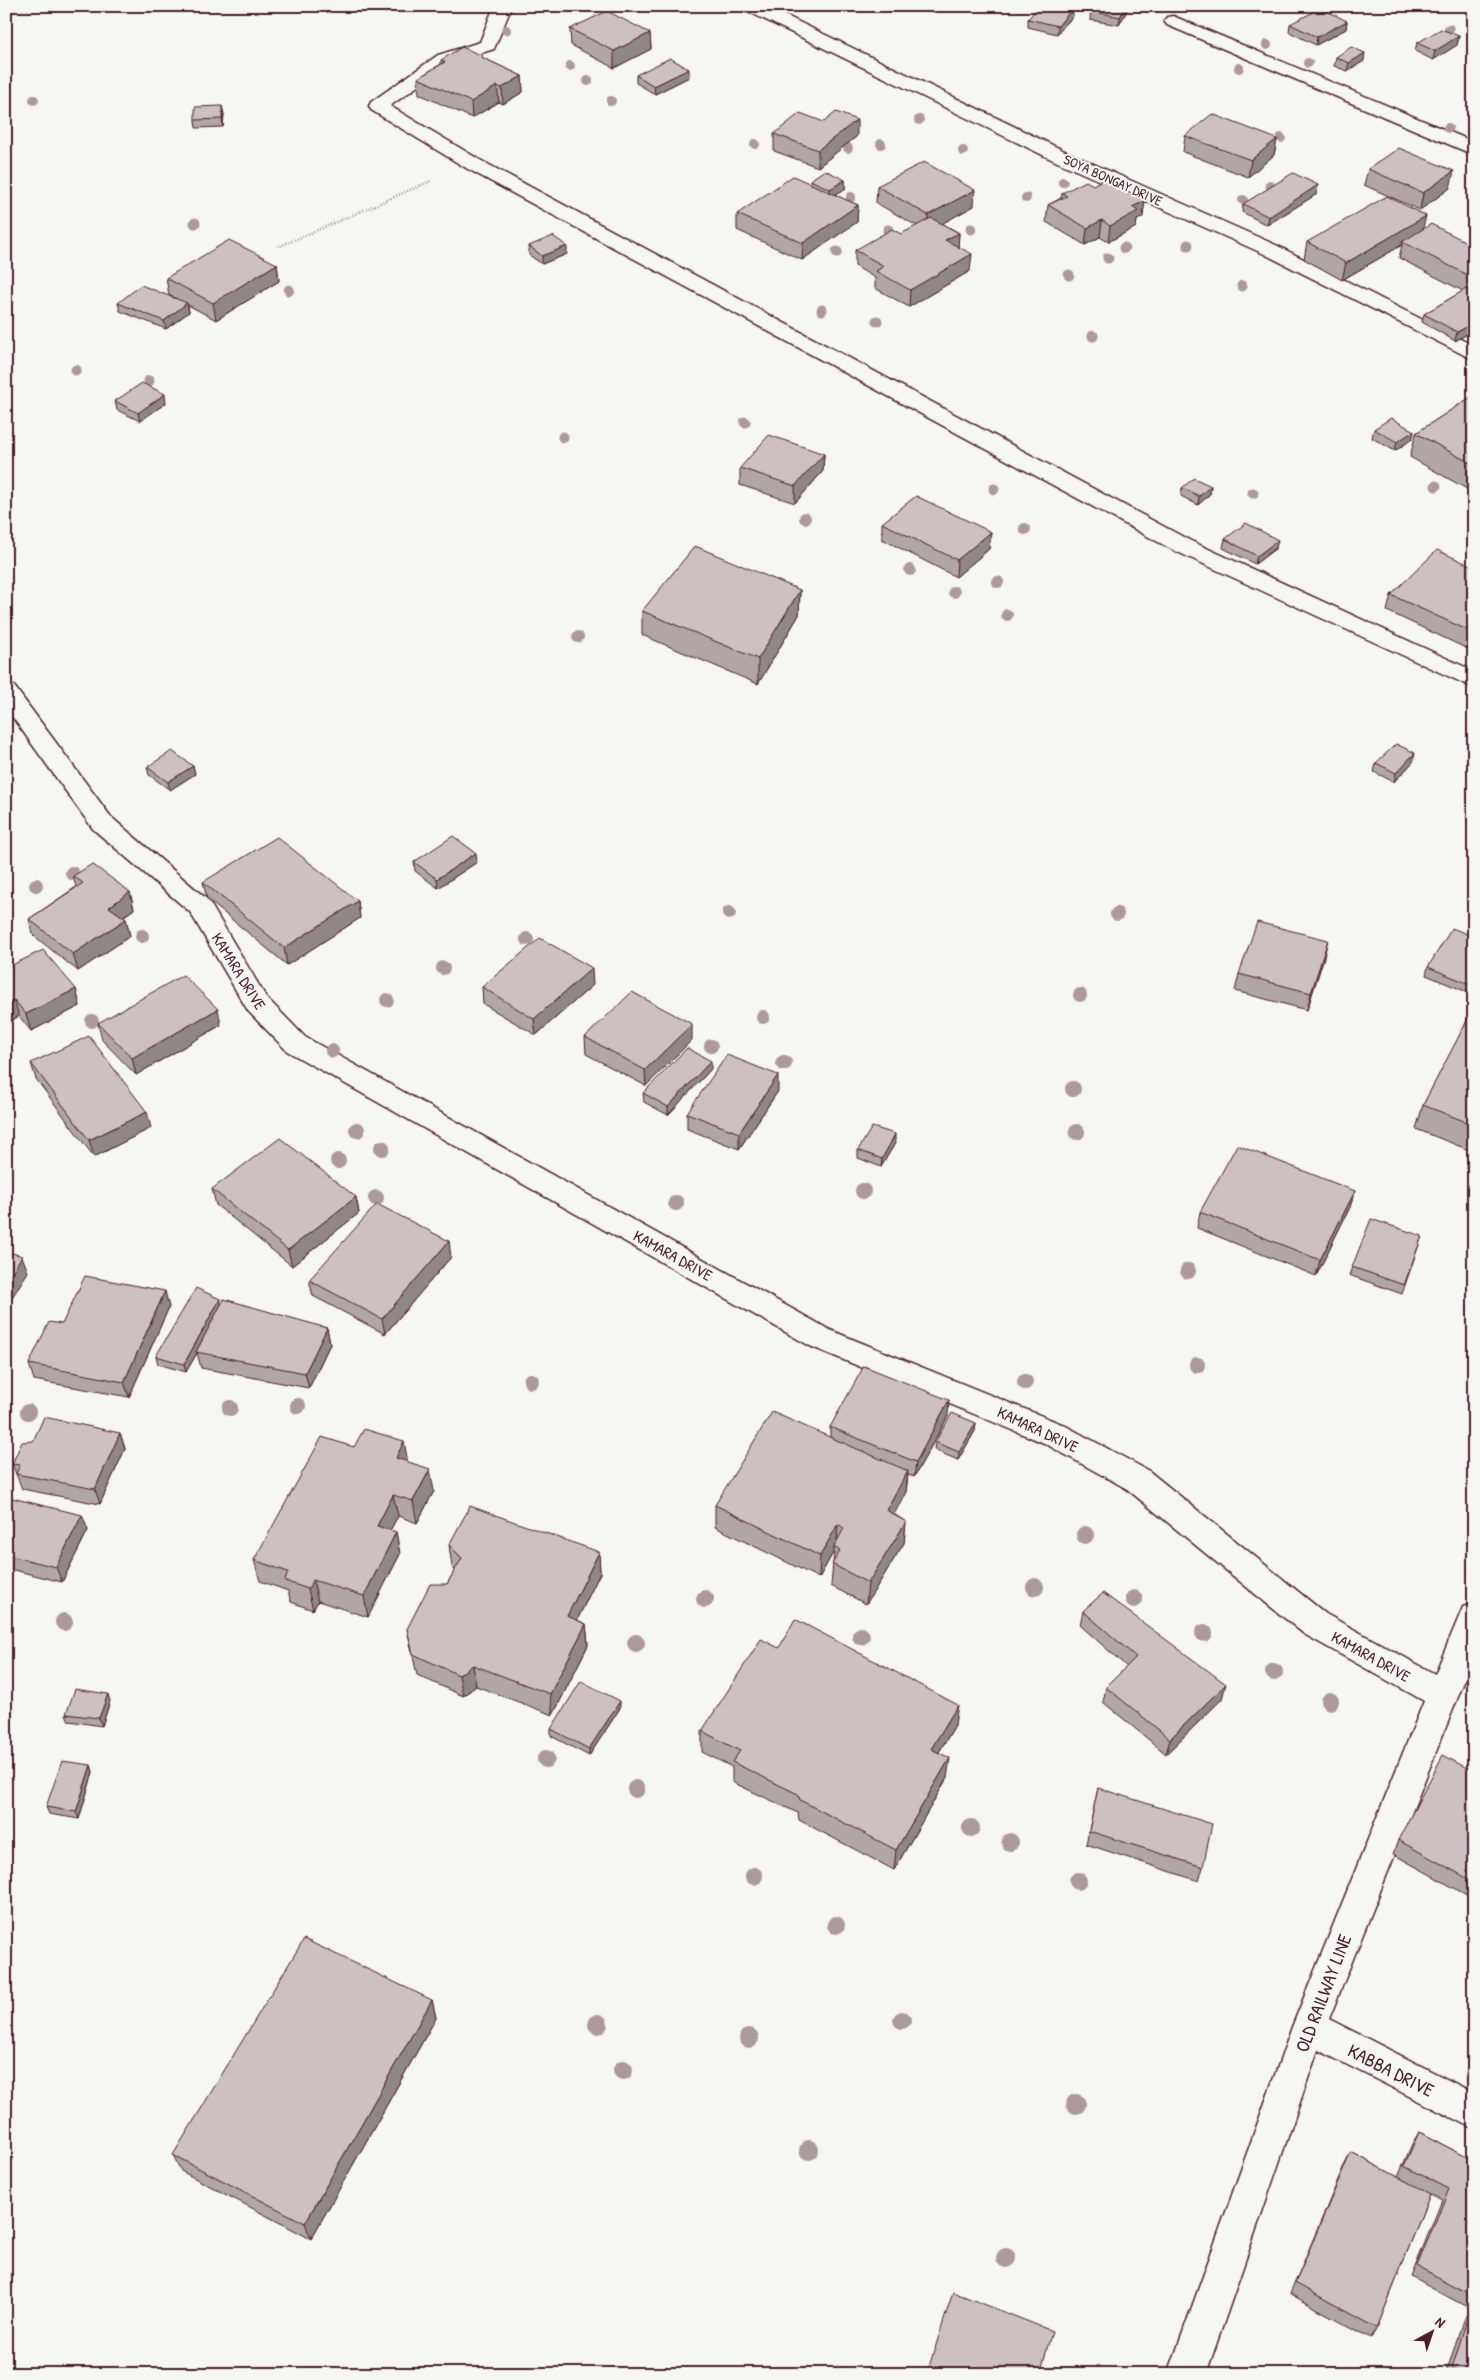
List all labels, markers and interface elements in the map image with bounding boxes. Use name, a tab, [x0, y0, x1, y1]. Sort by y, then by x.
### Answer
street label: SOYA BONGAY DRIVE	[1061, 149, 1166, 210]
street label: KAMARA DRIVE	[207, 928, 271, 1014]
street label: KAMARA DRIVE	[630, 1224, 716, 1286]
street label: KAMARA DRIVE	[994, 1401, 1082, 1457]
street label: KAMARA DRIVE	[1328, 1625, 1414, 1687]
street label: OLD RAILWAY LINE	[1289, 1930, 1358, 2056]
street label: KABBA DRIVE	[1344, 2037, 1439, 2103]
north arrow	[1408, 2308, 1458, 2358]
text: N	[1432, 2312, 1450, 2332]

